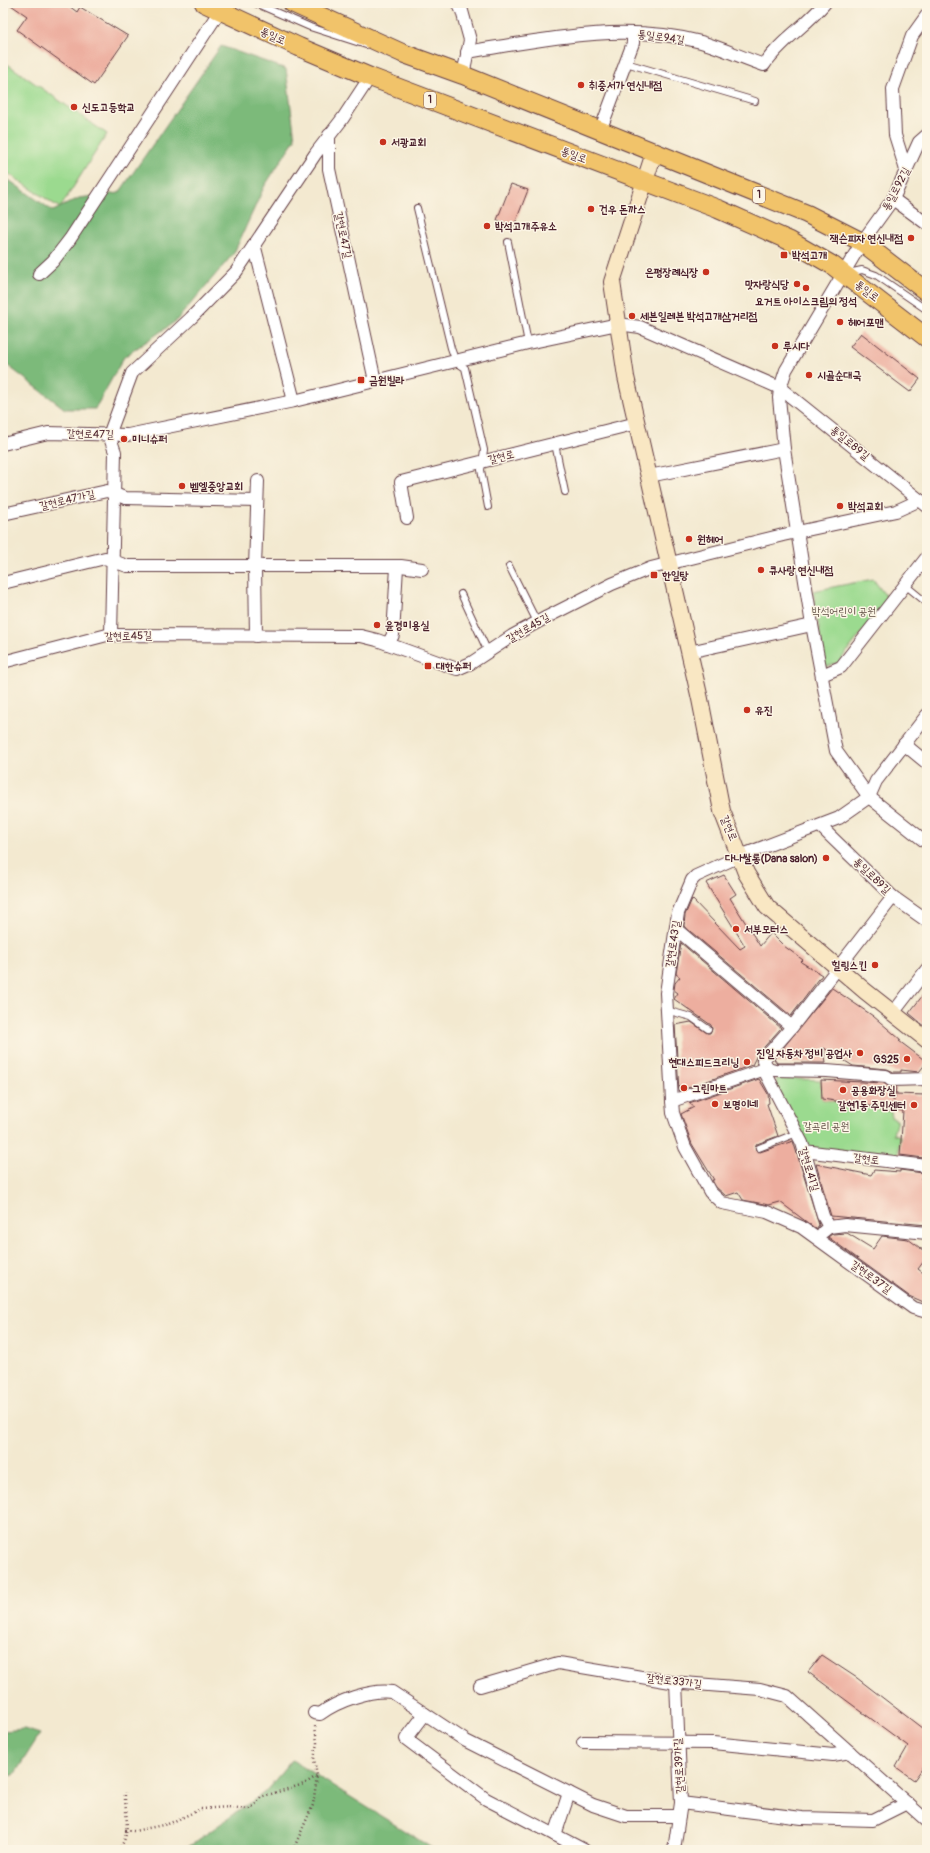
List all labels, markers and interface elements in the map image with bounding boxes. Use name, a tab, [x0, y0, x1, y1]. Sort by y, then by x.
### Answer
street label: 통일로	[258, 25, 288, 47]
street label: 통일로94길	[637, 27, 686, 47]
place label: 취중서가 연신내점	[589, 79, 662, 92]
marker: 취중서가 연신내점	[576, 80, 586, 90]
road number: 1	[424, 92, 436, 108]
place label: 신도고등학교	[82, 101, 135, 114]
marker: 신도고등학교	[69, 102, 79, 112]
place label: 서광교회	[391, 136, 427, 149]
marker: 서광교회	[378, 137, 388, 147]
street label: 통일로	[559, 144, 589, 166]
street label: 통일로92길	[879, 165, 913, 213]
road number: 1	[753, 187, 765, 203]
place label: 건우 돈까스	[599, 203, 646, 216]
marker: 건우 돈까스	[586, 204, 596, 214]
street label: 갈현로47길	[332, 210, 354, 260]
place label: 박석고개주유소	[495, 220, 557, 233]
marker: 박석고개주유소	[482, 221, 492, 231]
place label: 잭슨피자 연신내점	[829, 232, 903, 245]
marker: 잭슨피자 연신내점	[906, 233, 916, 243]
place label: 박석고개	[792, 249, 828, 262]
marker: 박석고개	[779, 250, 789, 260]
place label: 은평장례식장	[645, 266, 698, 279]
marker: 은평장례식장	[701, 267, 711, 277]
place label: 맛자랑식당	[745, 278, 789, 291]
street label: 통일로	[852, 278, 882, 304]
marker: 맛자랑식당	[792, 279, 802, 289]
marker: 요거트 아이스크림의 정석	[801, 283, 811, 293]
place label: 요거트 아이스크림의 정석	[755, 295, 857, 308]
place label: 세븐일레븐 박석고개삼거리점	[640, 310, 758, 323]
marker: 세븐일레븐 박석고개삼거리점	[627, 311, 637, 321]
place label: 헤어포맨	[848, 316, 884, 329]
marker: 헤어포맨	[835, 317, 845, 327]
place label: 루시다	[783, 340, 810, 353]
marker: 루시다	[770, 341, 780, 351]
place label: 시골순대국	[817, 369, 861, 382]
marker: 시골순대국	[804, 370, 814, 380]
place label: 금원빌라	[369, 374, 405, 387]
marker: 금원빌라	[356, 375, 366, 385]
street label: 통일로89길	[828, 423, 872, 463]
street label: 갈현로47길	[66, 427, 114, 441]
place label: 미니슈퍼	[132, 433, 168, 446]
marker: 미니슈퍼	[119, 434, 129, 444]
street label: 갈현로	[487, 447, 516, 467]
place label: 벧엘중앙교회	[190, 480, 243, 493]
marker: 벧엘중앙교회	[177, 481, 187, 491]
street label: 갈현로47가길	[38, 487, 96, 513]
place label: 박석교회	[848, 500, 884, 513]
marker: 박석교회	[835, 501, 845, 511]
place label: 원헤어	[697, 533, 724, 546]
marker: 원헤어	[684, 534, 694, 544]
place label: 큐사랑 연신내점	[769, 564, 833, 577]
marker: 큐사랑 연신내점	[756, 565, 766, 575]
place label: 한일탕	[662, 569, 689, 582]
marker: 한일탕	[649, 570, 659, 580]
park label: 박석어린이 공원	[812, 605, 876, 618]
street label: 갈현로45길	[504, 610, 552, 646]
place label: 윤경미용실	[385, 619, 429, 632]
marker: 윤경미용실	[372, 620, 382, 630]
street label: 갈현로45길	[104, 629, 152, 643]
place label: 대한슈퍼	[436, 660, 472, 673]
marker: 대한슈퍼	[423, 661, 433, 671]
place label: 유진	[755, 704, 773, 717]
marker: 유진	[742, 705, 752, 715]
street label: 갈현로	[718, 813, 740, 843]
place label: 다나쌀롱(Dana salon)	[725, 852, 818, 865]
marker: 다나쌀롱(Dana salon)	[821, 853, 831, 863]
street label: 통일로89길	[851, 855, 893, 897]
street label: 갈현로43길	[663, 919, 683, 969]
place label: 서부모터스	[744, 923, 788, 936]
marker: 서부모터스	[731, 924, 741, 934]
place label: 힐링스킨	[832, 959, 867, 972]
marker: 힐링스킨	[870, 960, 880, 970]
place label: 진일 자동차 정비 공업사	[756, 1047, 852, 1060]
marker: 진일 자동차 정비 공업사	[855, 1048, 865, 1058]
place label: GS25	[873, 1053, 899, 1066]
marker: GS25	[902, 1054, 912, 1064]
place label: 현대스피드크리닝	[668, 1056, 739, 1069]
marker: 현대스피드크리닝	[742, 1057, 752, 1067]
place label: 그린마트	[692, 1082, 728, 1095]
marker: 그린마트	[679, 1083, 689, 1093]
place label: 공용화장실	[851, 1084, 895, 1097]
marker: 공용화장실	[838, 1085, 848, 1095]
place label: 보명이네	[723, 1098, 759, 1111]
marker: 보명이네	[710, 1099, 720, 1109]
place label: 갈현1동 주민센터	[837, 1099, 906, 1112]
marker: 갈현1동 주민센터	[909, 1100, 919, 1110]
park label: 갈곡리 공원	[803, 1120, 849, 1133]
street label: 갈현로41길	[796, 1145, 822, 1193]
street label: 갈현로	[852, 1151, 880, 1167]
street label: 갈현로37길	[848, 1258, 894, 1296]
street label: 갈현로33가길	[645, 1671, 703, 1691]
street label: 갈현로39가길	[671, 1738, 687, 1794]

